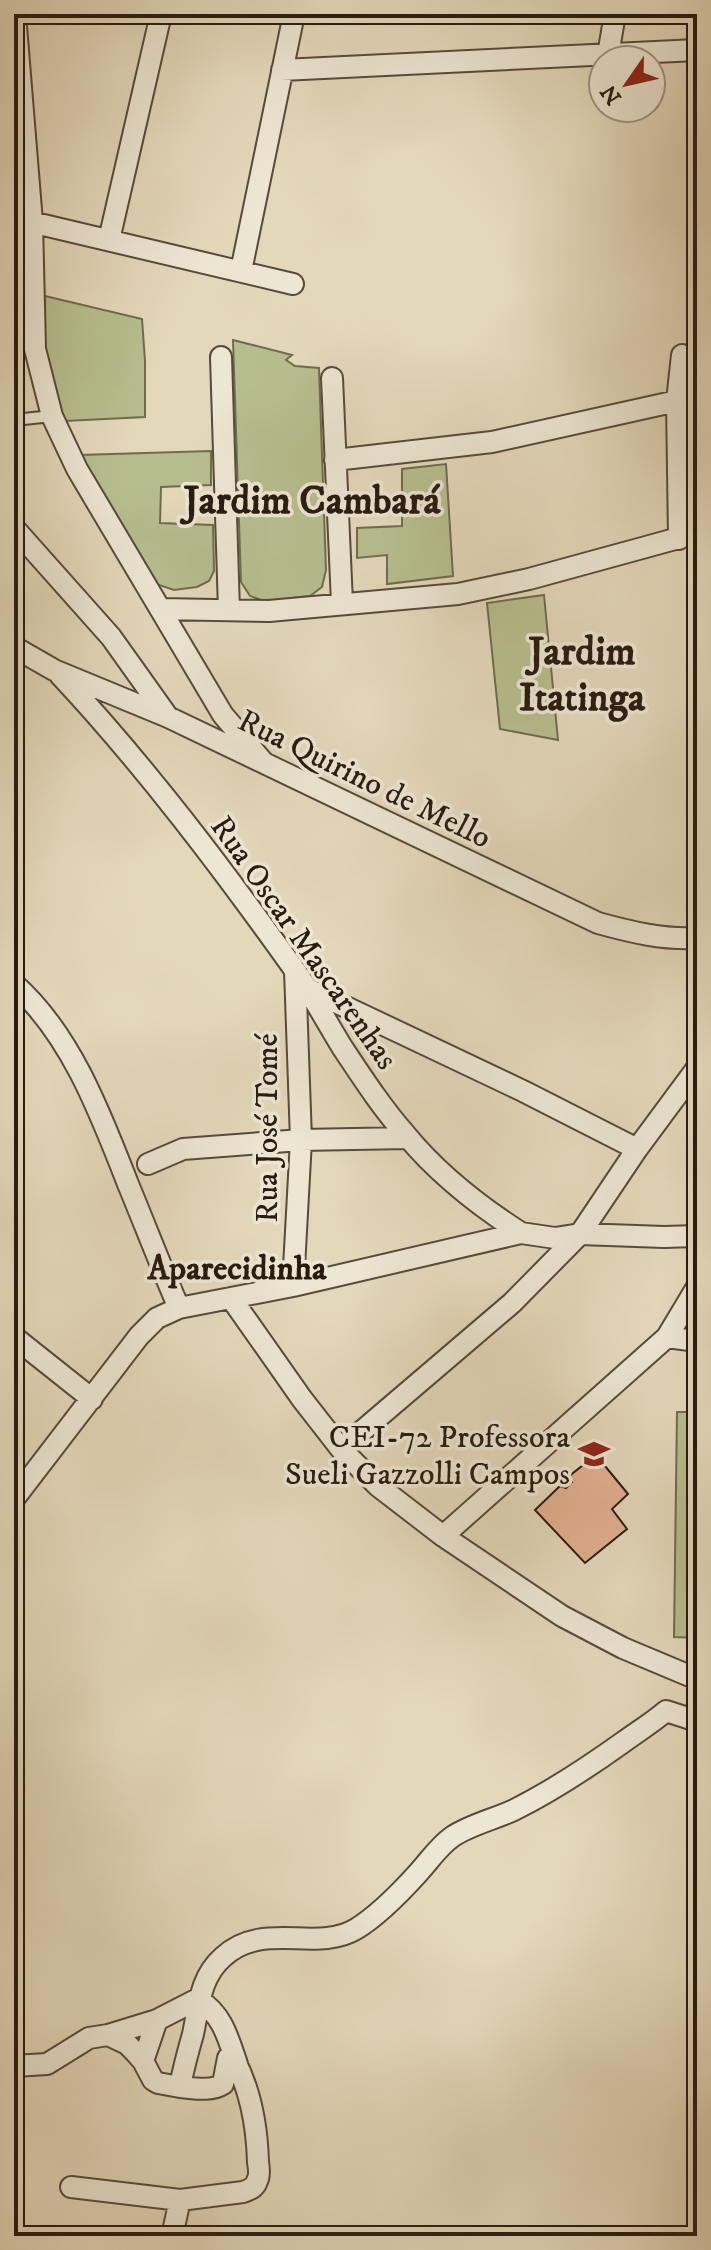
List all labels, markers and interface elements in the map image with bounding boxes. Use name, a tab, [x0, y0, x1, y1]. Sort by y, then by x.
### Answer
north arrow	[587, 44, 667, 124]
text: N	[595, 79, 628, 109]
district label: Jardim Cambará	[180, 477, 441, 527]
district label: Jardim Itatinga	[519, 628, 646, 724]
street label: Rua Quirino de Mello	[231, 701, 497, 858]
street label: Rua Oscar Mascarenhas	[201, 809, 406, 1078]
street label: Rua José Tomé	[248, 1033, 288, 1223]
district label: Aparecidinha	[146, 1248, 327, 1290]
place label: CEI-72 Professora Sueli Gazzolli Campos	[285, 1418, 570, 1495]
school or university icon: CEI-72 Professora Sueli Gazzolli Campos	[577, 1437, 611, 1471]

